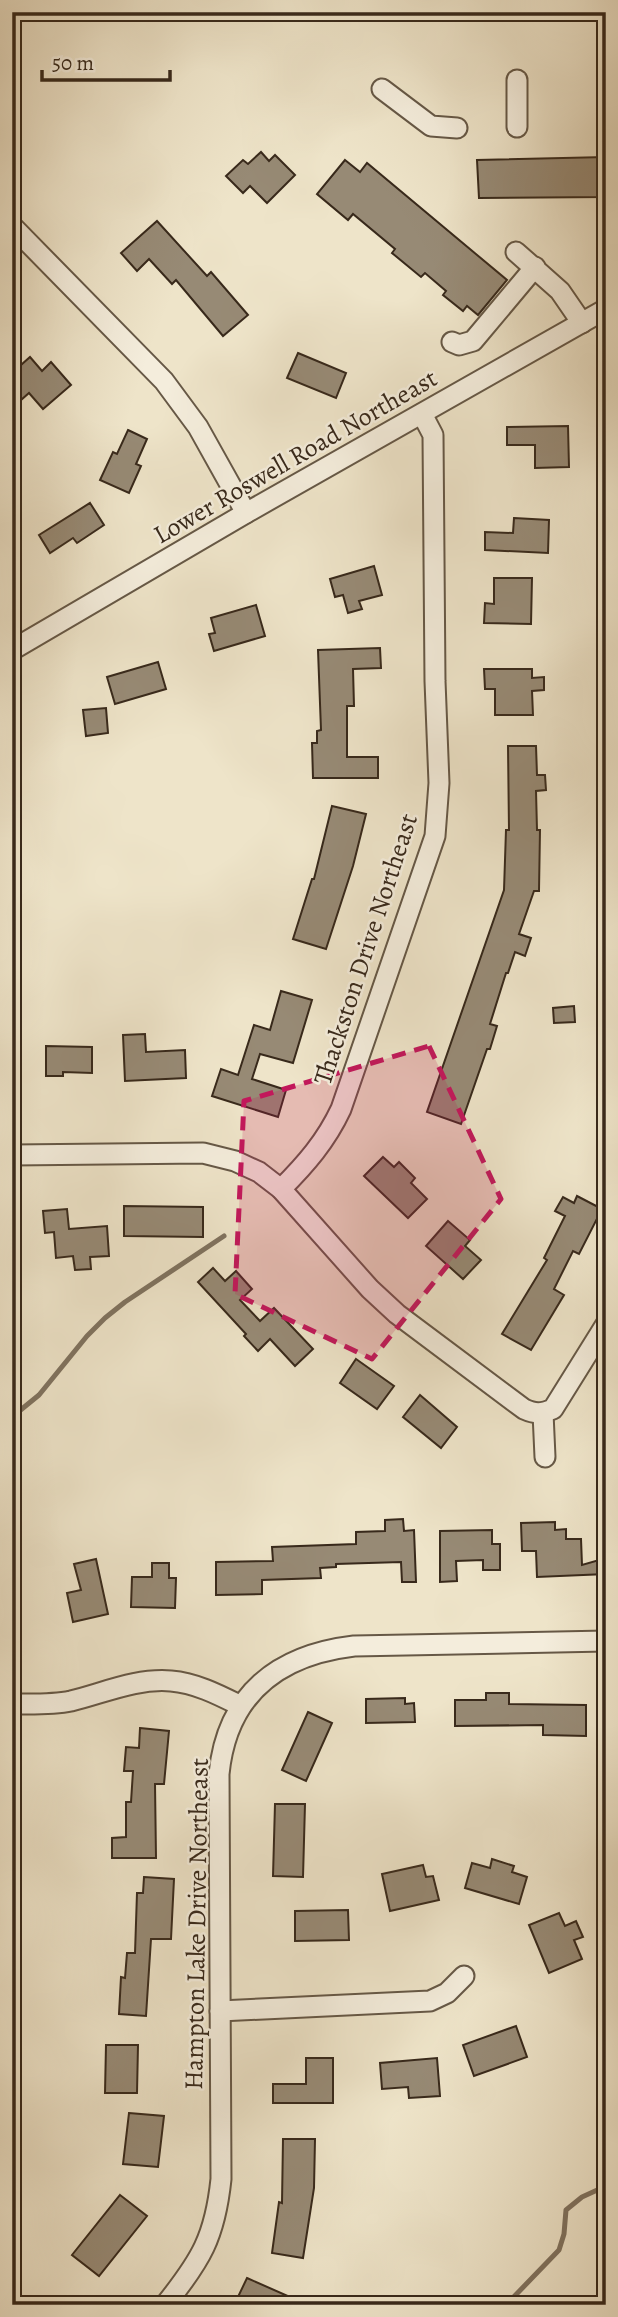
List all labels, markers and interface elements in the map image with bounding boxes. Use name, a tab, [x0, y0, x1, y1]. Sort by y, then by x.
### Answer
scale bar	[42, 38, 170, 82]
text: 50 m	[52, 49, 94, 77]
street label: Lower Roswell Road Northeast	[147, 361, 444, 552]
street label: Thackston Drive Northeast	[305, 809, 426, 1089]
street label: Hampton Lake Drive Northeast	[176, 1757, 217, 2090]

